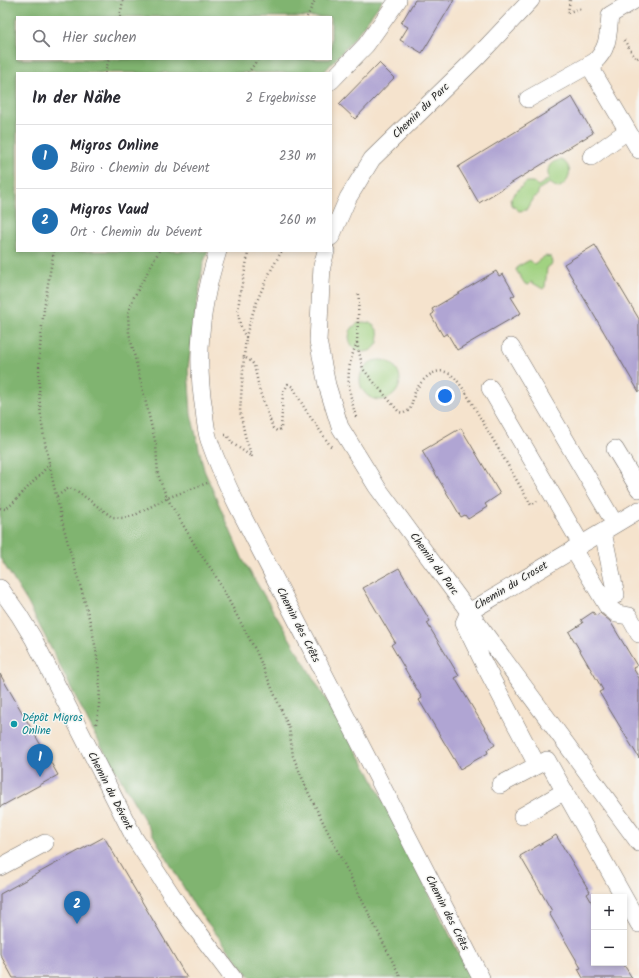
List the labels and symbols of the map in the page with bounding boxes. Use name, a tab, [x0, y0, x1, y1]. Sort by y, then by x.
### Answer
street label: Chemin du Parc	[388, 79, 454, 143]
your location	[435, 386, 455, 406]
street label: Chemin du Parc	[405, 529, 463, 599]
street label: Chemin du Croset	[471, 556, 552, 615]
street label: Chemin des Crêts	[271, 584, 325, 666]
place label: Dépôt Migros Online	[22, 709, 83, 740]
marker: Dépôt Migros Online	[9, 719, 19, 729]
pin: 1	[27, 744, 53, 777]
street label: Chemin du Dévent	[82, 749, 138, 834]
street label: Chemin des Crêts	[420, 872, 474, 954]
pin: 2	[64, 891, 90, 924]

